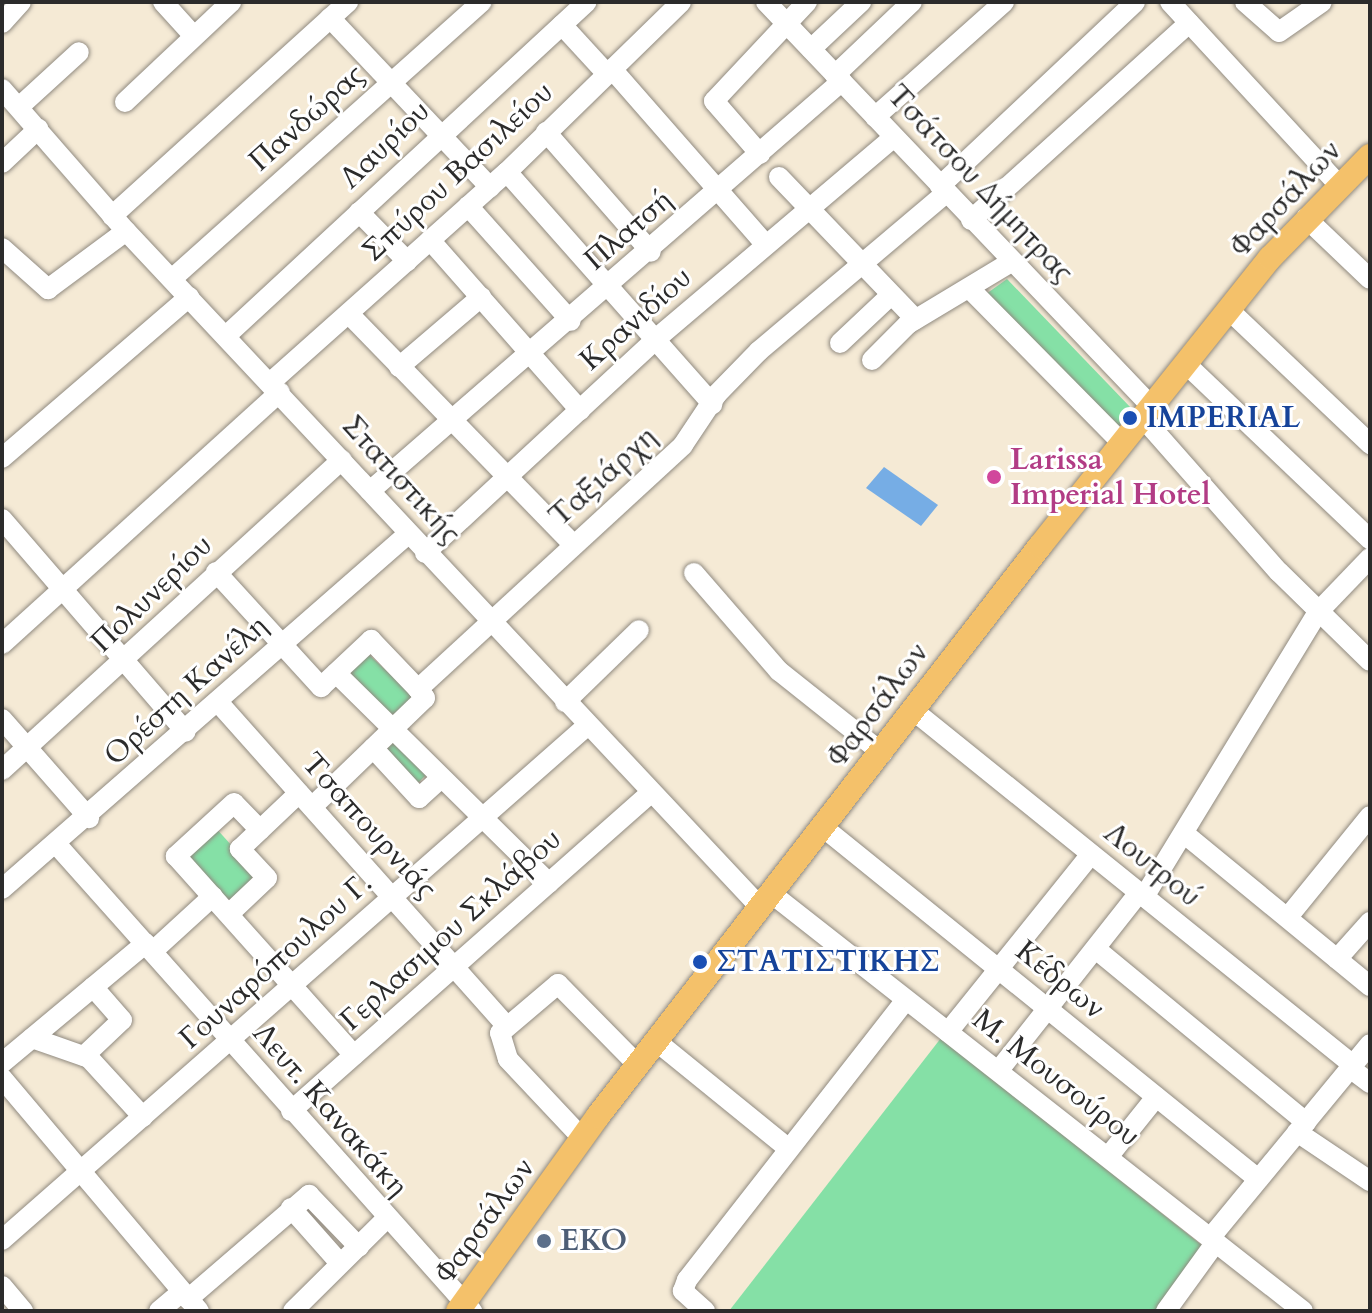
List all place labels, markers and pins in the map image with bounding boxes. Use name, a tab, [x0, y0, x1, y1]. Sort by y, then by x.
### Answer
place label: IMPERIAL	[1146, 400, 1300, 436]
marker: IMPERIAL	[1121, 409, 1139, 427]
place label: Larissa Imperial Hotel	[1010, 442, 1210, 512]
marker: Larissa Imperial Hotel	[985, 468, 1003, 486]
place label: ΣΤΑΤΙΣΤΙΚΗΣ	[716, 944, 940, 980]
marker: ΣΤΑΤΙΣΤΙΚΗΣ	[691, 953, 709, 971]
place label: EKO	[560, 1223, 627, 1259]
marker: EKO	[535, 1232, 553, 1250]

